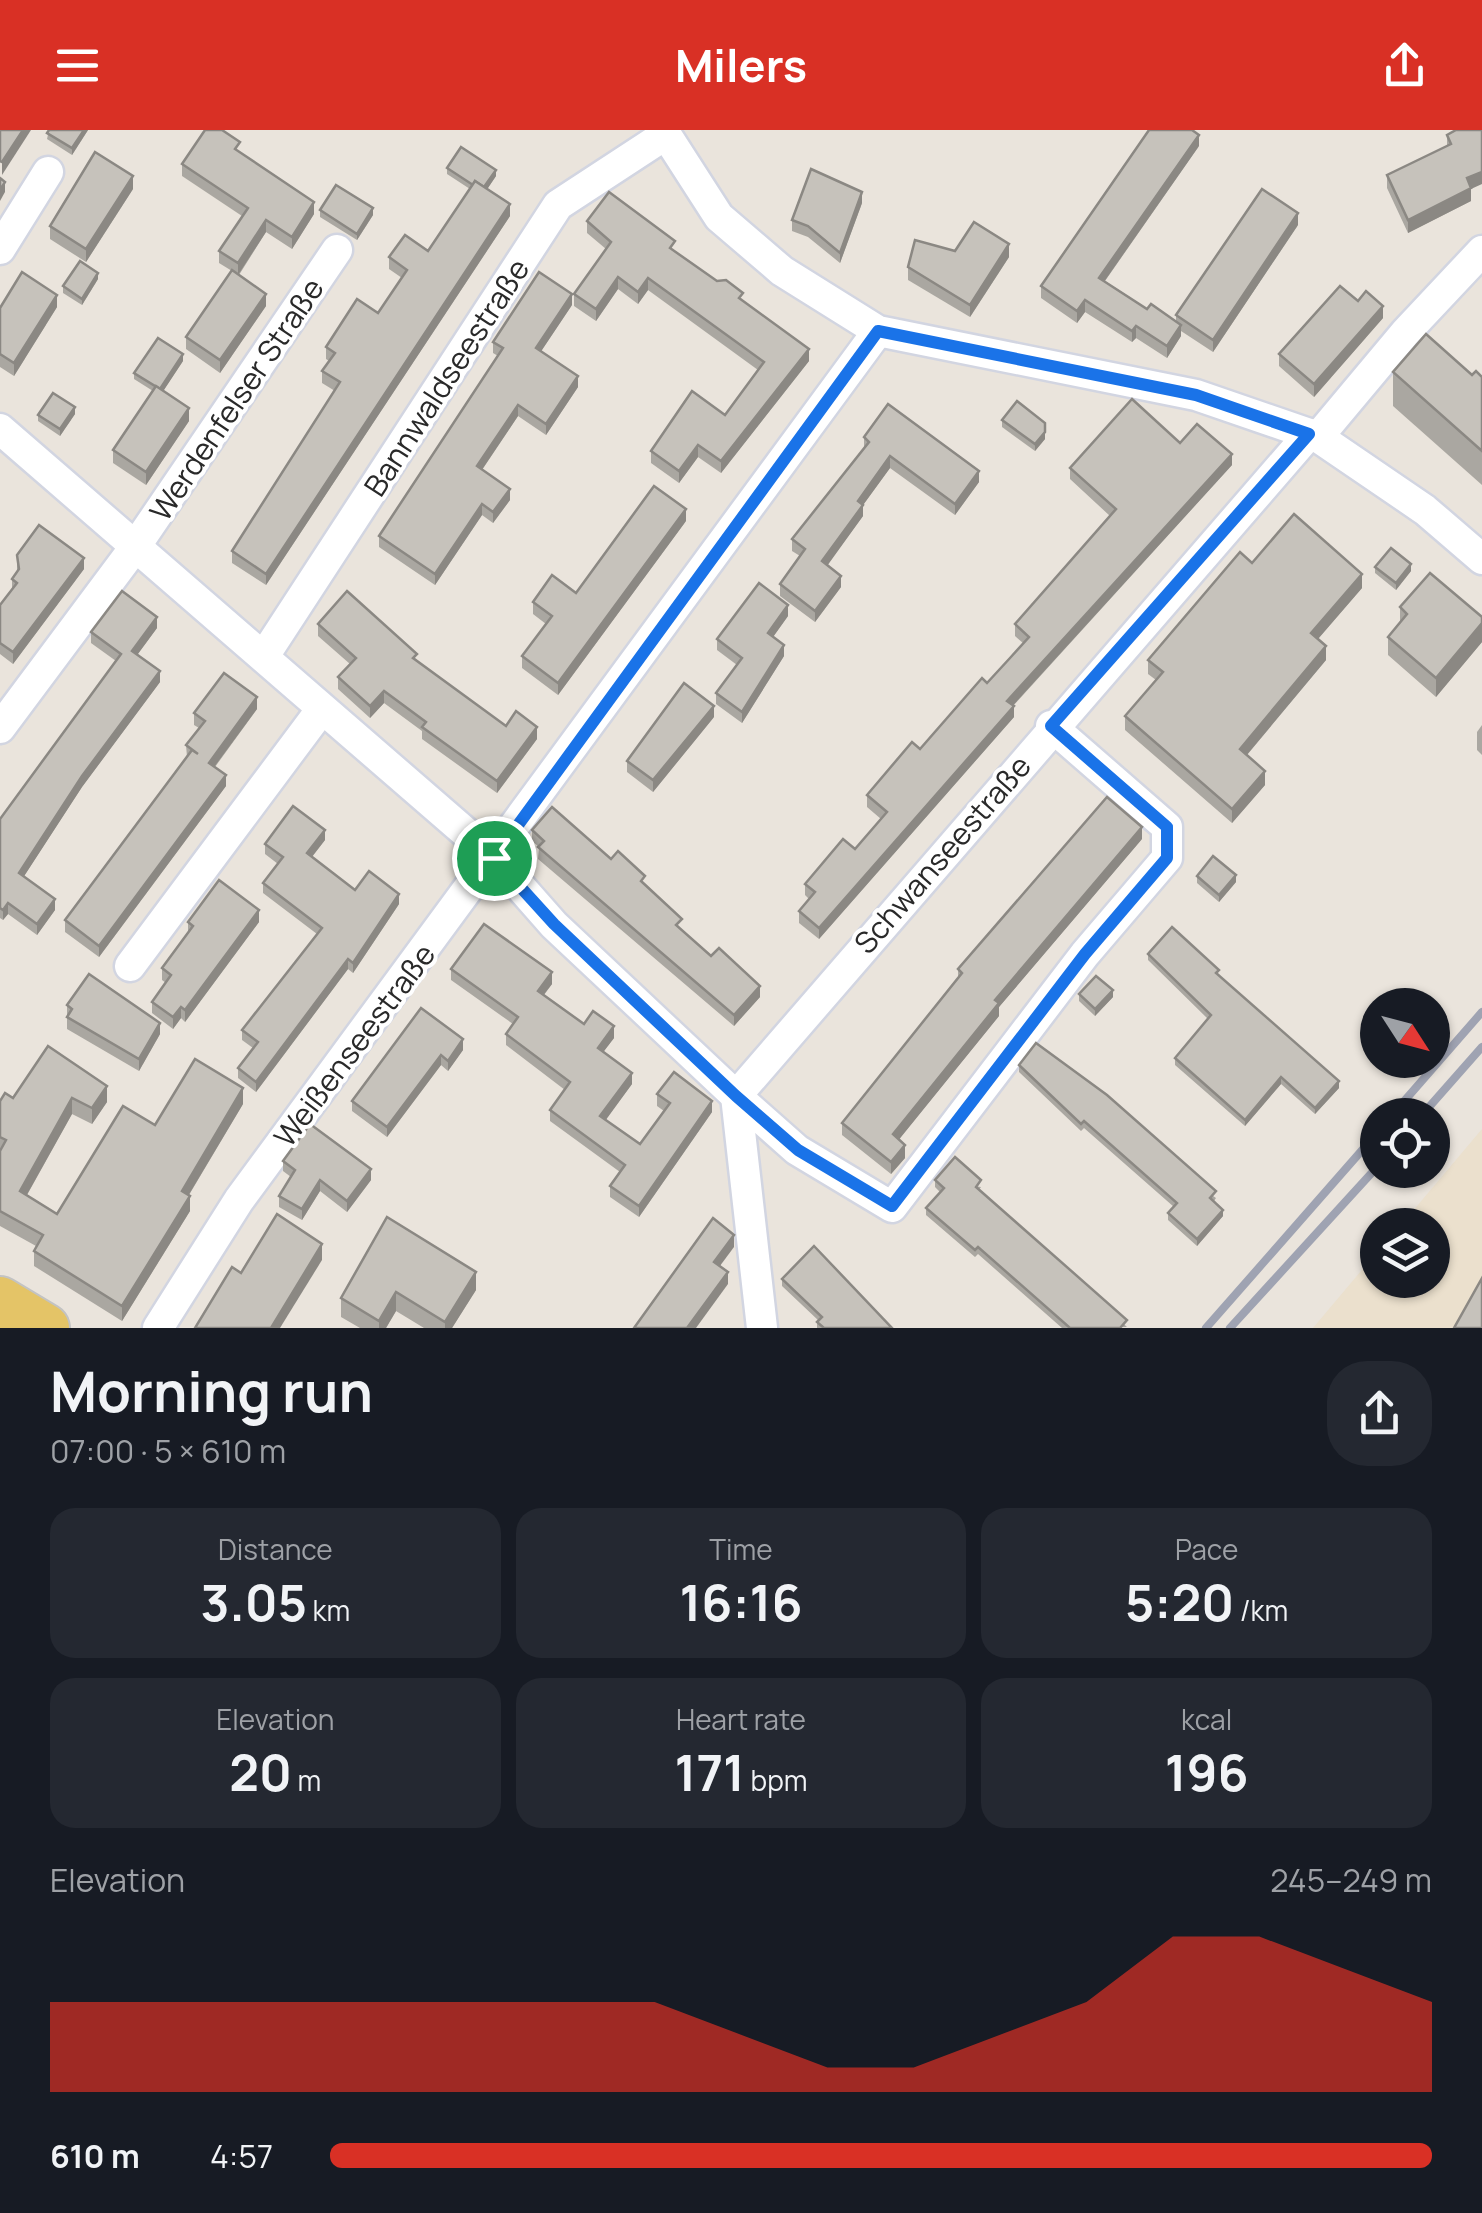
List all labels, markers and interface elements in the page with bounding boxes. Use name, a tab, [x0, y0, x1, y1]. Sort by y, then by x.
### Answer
text: Milers	[675, 34, 807, 96]
icon: menu	[50, 38, 105, 93]
icon: share	[1377, 38, 1432, 93]
street label: Bannwaldseestraße	[354, 250, 538, 504]
street label: Werdenfelser Straße	[139, 270, 333, 528]
street label: Schwanseestraße	[844, 746, 1040, 962]
pin	[452, 816, 537, 901]
icon: arrive	[467, 831, 522, 886]
street label: Weißenseestraße	[264, 935, 444, 1155]
north arrow	[1360, 988, 1450, 1078]
map controls	[1360, 988, 1450, 1298]
button: locate	[1360, 1098, 1450, 1188]
button: layers	[1360, 1208, 1450, 1298]
text: Morning run	[50, 1353, 373, 1429]
button: share	[1327, 1361, 1432, 1466]
text: 07:00 · 5 × 610 m	[50, 1429, 286, 1473]
text: Distance	[218, 1530, 333, 1568]
text: Time	[709, 1530, 773, 1568]
text: Pace	[1175, 1530, 1238, 1568]
text: 3.05	[200, 1568, 307, 1636]
text: 16:16	[679, 1568, 803, 1636]
text: 5:20	[1125, 1568, 1234, 1636]
text: km	[307, 1591, 350, 1629]
text: /km	[1234, 1591, 1288, 1629]
text: Elevation	[216, 1700, 334, 1738]
text: Heart rate	[676, 1700, 806, 1738]
text: kcal	[1181, 1700, 1232, 1738]
text: 20	[229, 1738, 292, 1806]
text: 171	[675, 1738, 745, 1806]
text: 196	[1165, 1738, 1249, 1806]
text: m	[292, 1761, 321, 1799]
text: bpm	[745, 1761, 807, 1799]
text: Elevation	[50, 1858, 185, 1902]
text: 245–249 m	[1270, 1858, 1432, 1902]
text: 610 m	[50, 2134, 140, 2178]
text: 4:57	[210, 2134, 273, 2178]

